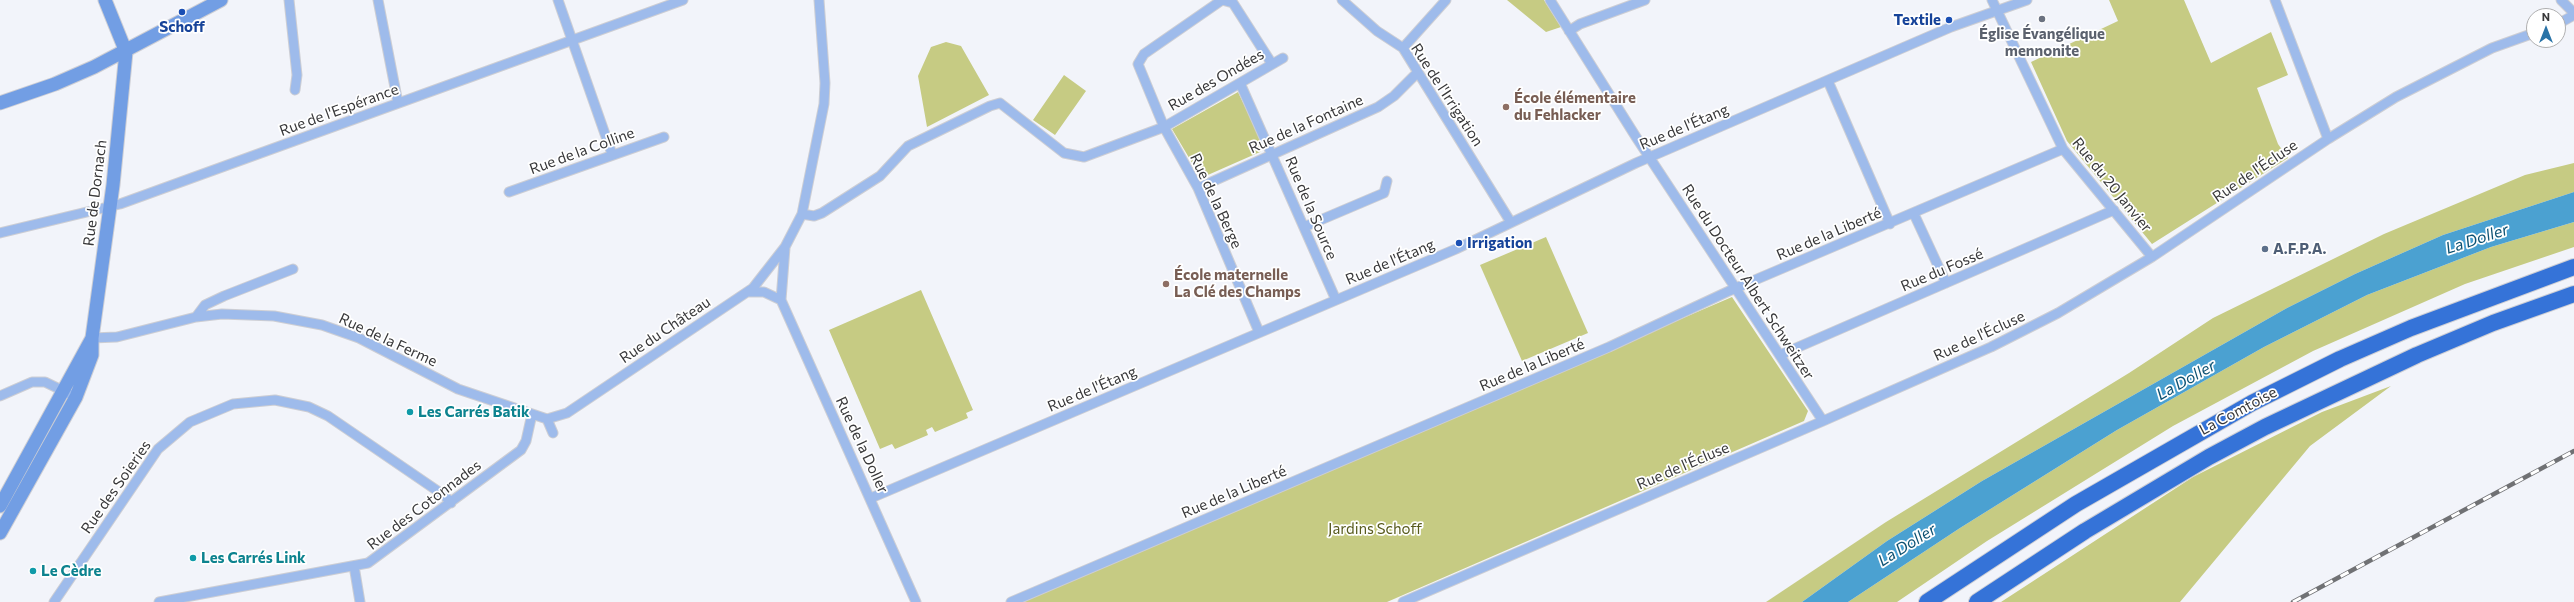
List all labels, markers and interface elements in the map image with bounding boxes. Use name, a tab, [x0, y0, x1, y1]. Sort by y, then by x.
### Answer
marker: Schoff	[177, 7, 187, 17]
north arrow	[2526, 8, 2566, 48]
text: N	[2542, 10, 2550, 23]
place label: Textile	[1894, 11, 1941, 29]
marker: Église Évangélique mennonite	[2037, 14, 2047, 24]
marker: Textile	[1944, 15, 1954, 25]
place label: Schoff	[159, 18, 205, 36]
place label: Église Évangélique mennonite	[1979, 25, 2105, 60]
street label: Rue de l'Irrigation	[1407, 40, 1487, 150]
street label: Rue des Ondées	[1165, 45, 1267, 115]
street label: Rue de l'Espérance	[277, 80, 401, 140]
place label: École élémentaire du Fehlacker	[1514, 89, 1636, 124]
street label: Rue de la Fontaine	[1246, 91, 1366, 157]
street label: Rue de l'Étang	[1637, 100, 1731, 154]
marker: École élémentaire du Fehlacker	[1501, 102, 1511, 112]
street label: Rue de la Colline	[527, 124, 637, 178]
street label: Rue du 20 Janvier	[2068, 134, 2156, 236]
street label: Rue de l'Écluse	[2209, 136, 2301, 206]
street label: Rue de Dornach	[80, 139, 110, 247]
street label: Rue de la Berge	[1186, 151, 1246, 251]
street label: Rue de la Source	[1281, 154, 1341, 262]
street label: Rue du Docteur Albert Schweitzer	[1678, 181, 1818, 383]
street label: Rue de la Liberté	[1774, 204, 1884, 264]
water label: La Doller	[2443, 220, 2511, 258]
place label: Irrigation	[1467, 234, 1533, 252]
street label: Rue de l'Étang	[1343, 235, 1437, 289]
marker: Irrigation	[1454, 238, 1464, 248]
place label: A.F.P.A.	[2273, 240, 2326, 258]
marker: A.F.P.A.	[2260, 244, 2270, 254]
street label: Rue du Fossé	[1898, 245, 1986, 295]
place label: École maternelle La Clé des Champs	[1174, 266, 1301, 301]
marker: École maternelle La Clé des Champs	[1161, 279, 1171, 289]
street label: Rue du Château	[616, 293, 714, 367]
street label: Rue de l'Écluse	[1930, 307, 2028, 365]
street label: Rue de la Ferme	[336, 309, 440, 371]
street label: Rue de la Liberté	[1477, 335, 1587, 395]
water label: La Doller	[2153, 356, 2219, 404]
street label: Rue de l'Étang	[1045, 362, 1139, 416]
street label: La Comtoise	[2196, 383, 2280, 439]
street label: Rue de la Doller	[832, 394, 892, 496]
place label: Les Carrés Batik	[418, 403, 530, 421]
marker: Les Carrés Batik	[405, 407, 415, 417]
street label: Rue des Soieries	[77, 437, 155, 537]
street label: Rue de l'Écluse	[1634, 438, 1732, 494]
street label: Rue des Cotonnades	[363, 456, 485, 554]
street label: Rue de la Liberté	[1179, 462, 1289, 522]
park label: Jardins Schoff	[1328, 520, 1422, 538]
water label: La Doller	[1874, 520, 1940, 570]
place label: Les Carrés Link	[201, 549, 306, 567]
marker: Les Carrés Link	[188, 553, 198, 563]
place label: Le Cèdre	[41, 562, 101, 580]
marker: Le Cèdre	[28, 566, 38, 576]

